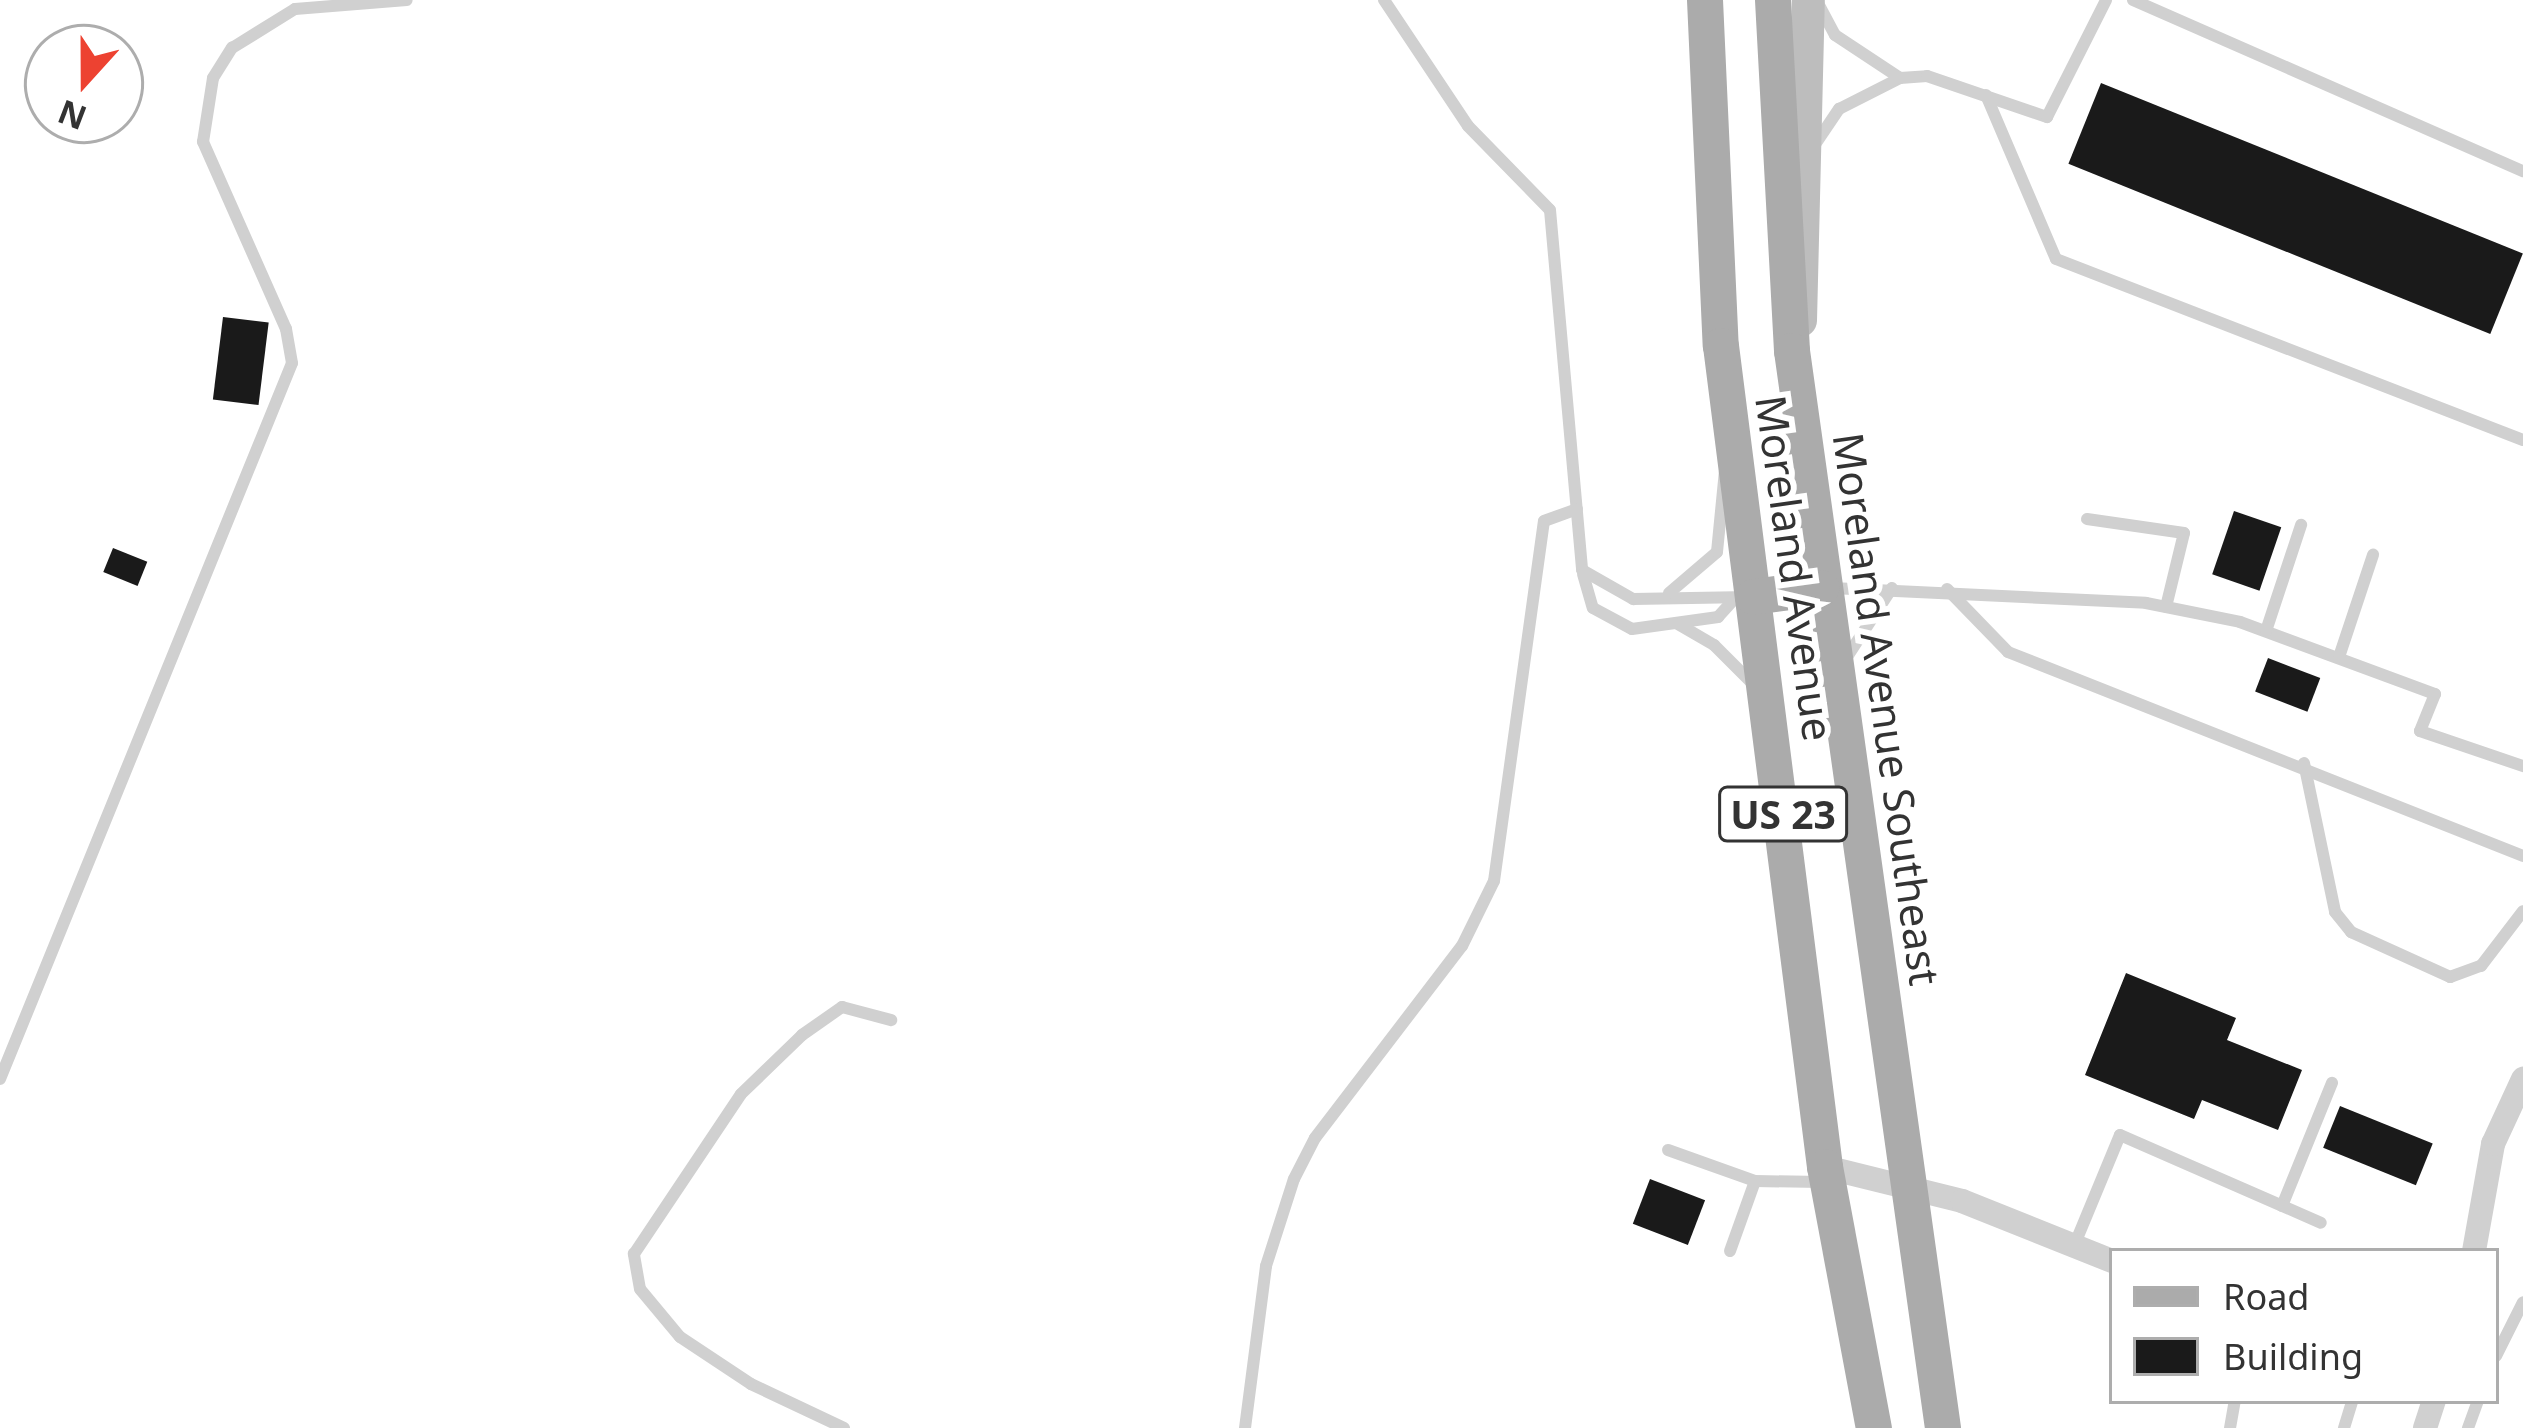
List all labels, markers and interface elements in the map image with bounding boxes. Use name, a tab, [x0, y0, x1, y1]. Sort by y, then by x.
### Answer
north arrow	[24, 24, 144, 144]
text: N	[51, 89, 93, 141]
street label: Moreland Avenue	[1746, 392, 1844, 744]
street label: Moreland Avenue Southeast	[1823, 430, 1951, 988]
road number: US 23	[1717, 781, 1849, 847]
legend	[2109, 1248, 2499, 1404]
text: Road	[2223, 1272, 2310, 1321]
text: Building	[2223, 1332, 2363, 1381]

